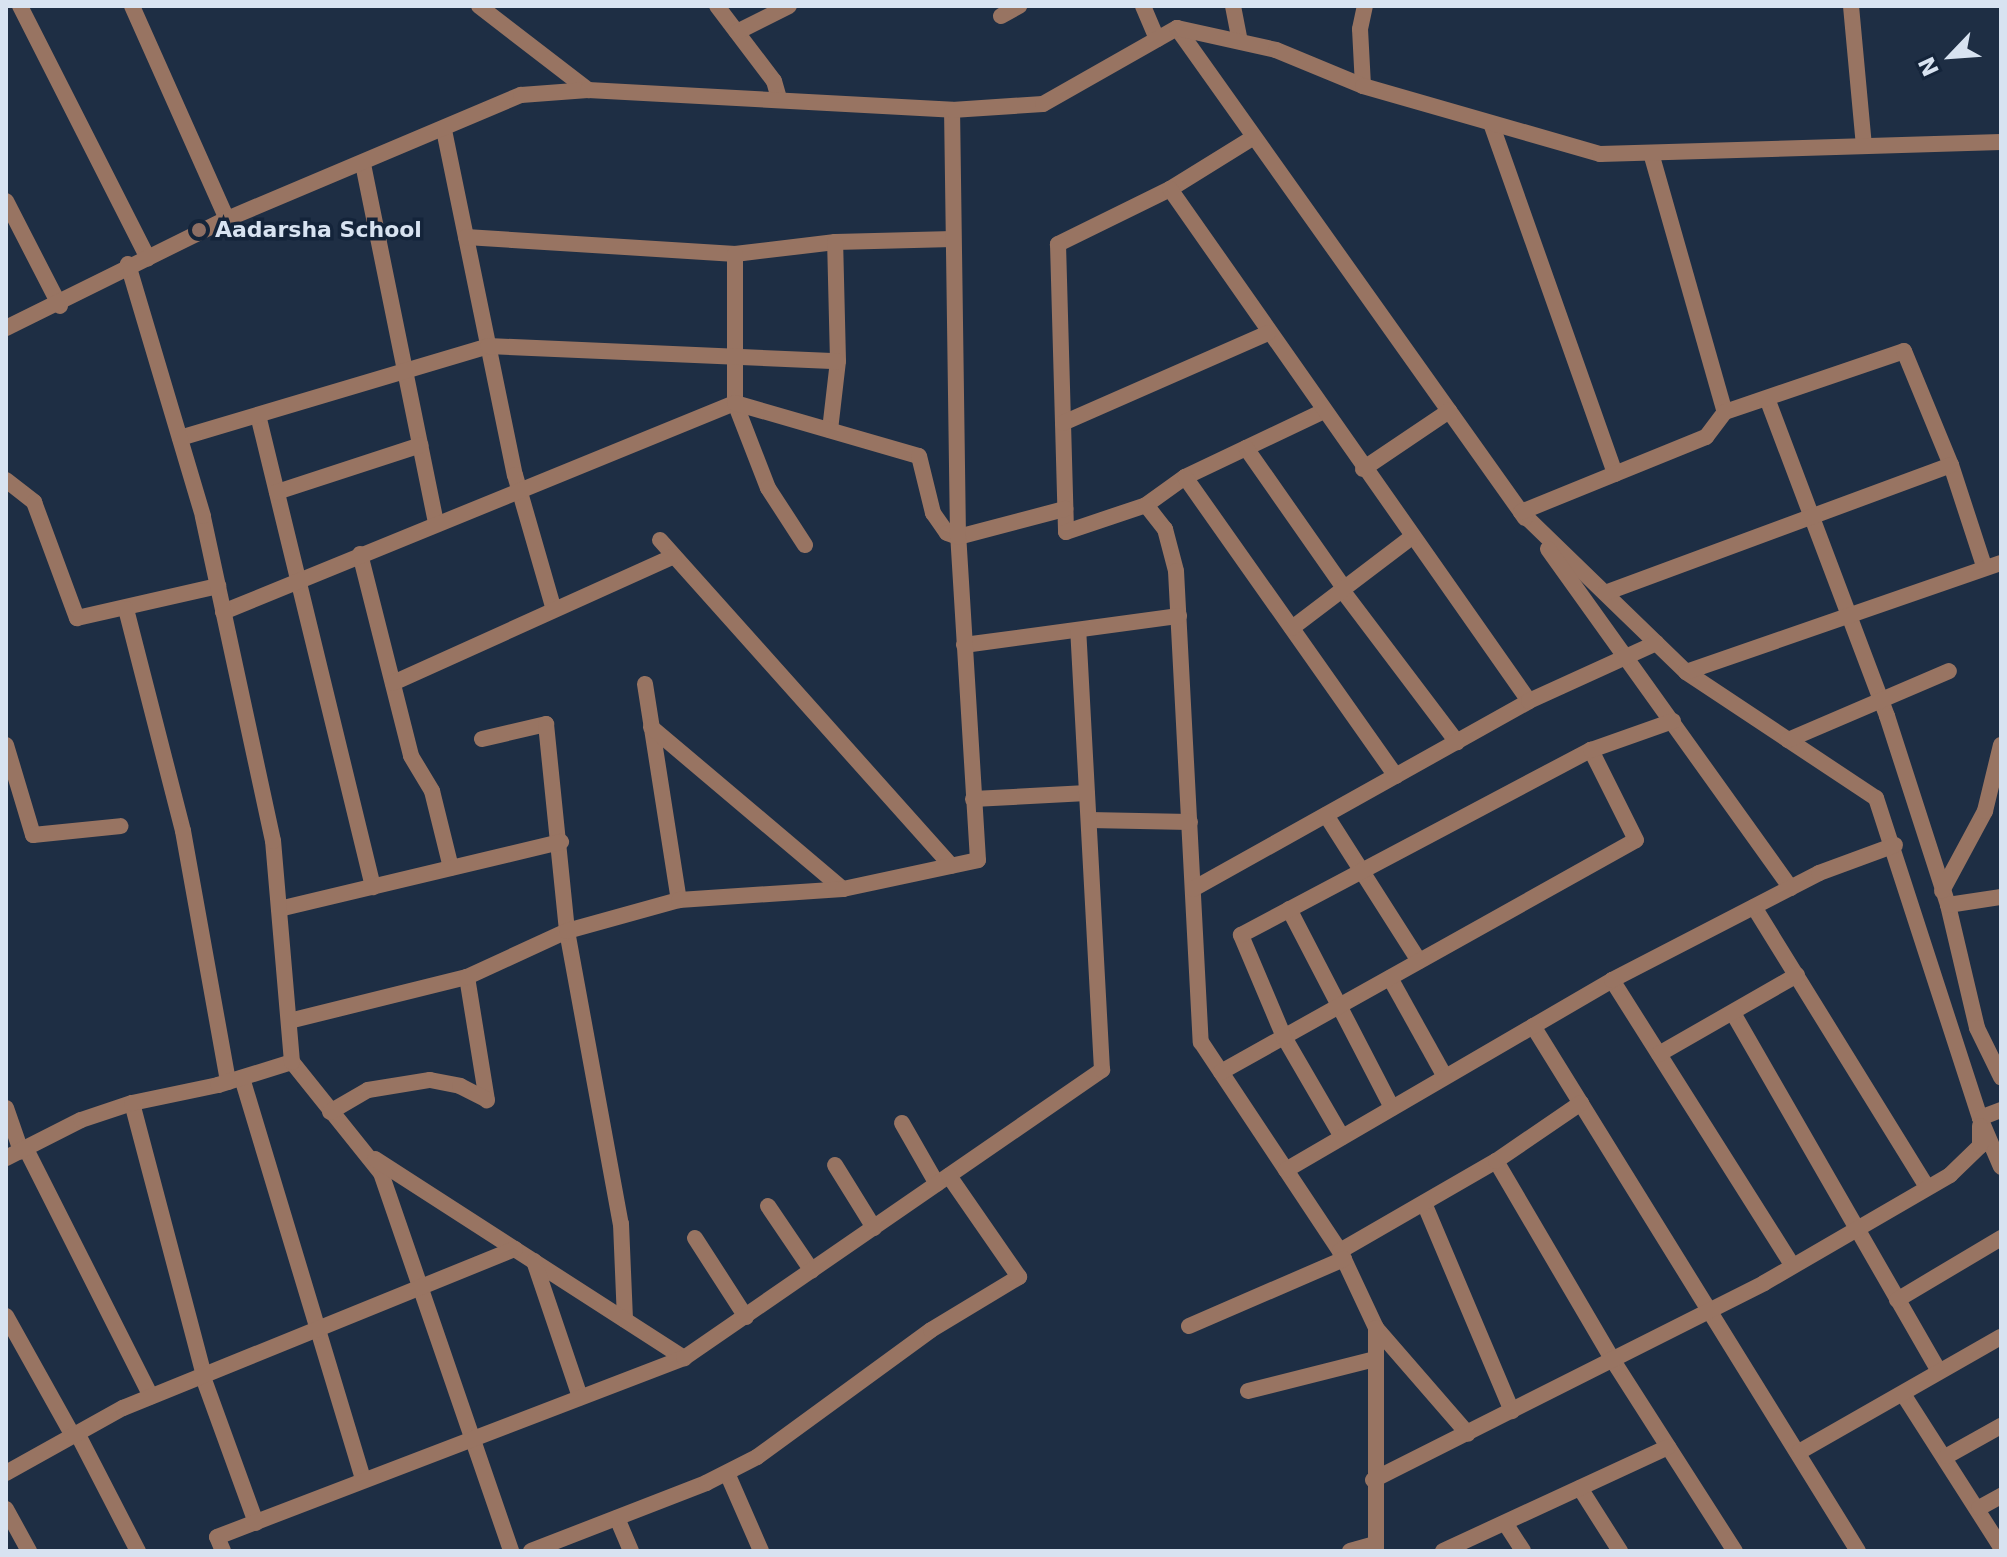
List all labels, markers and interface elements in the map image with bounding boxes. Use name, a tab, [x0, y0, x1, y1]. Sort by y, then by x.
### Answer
north arrow	[1911, 16, 1991, 96]
text: N	[1914, 53, 1944, 80]
place label: Aadarsha School	[215, 217, 422, 243]
marker: Aadarsha School	[190, 221, 208, 239]

